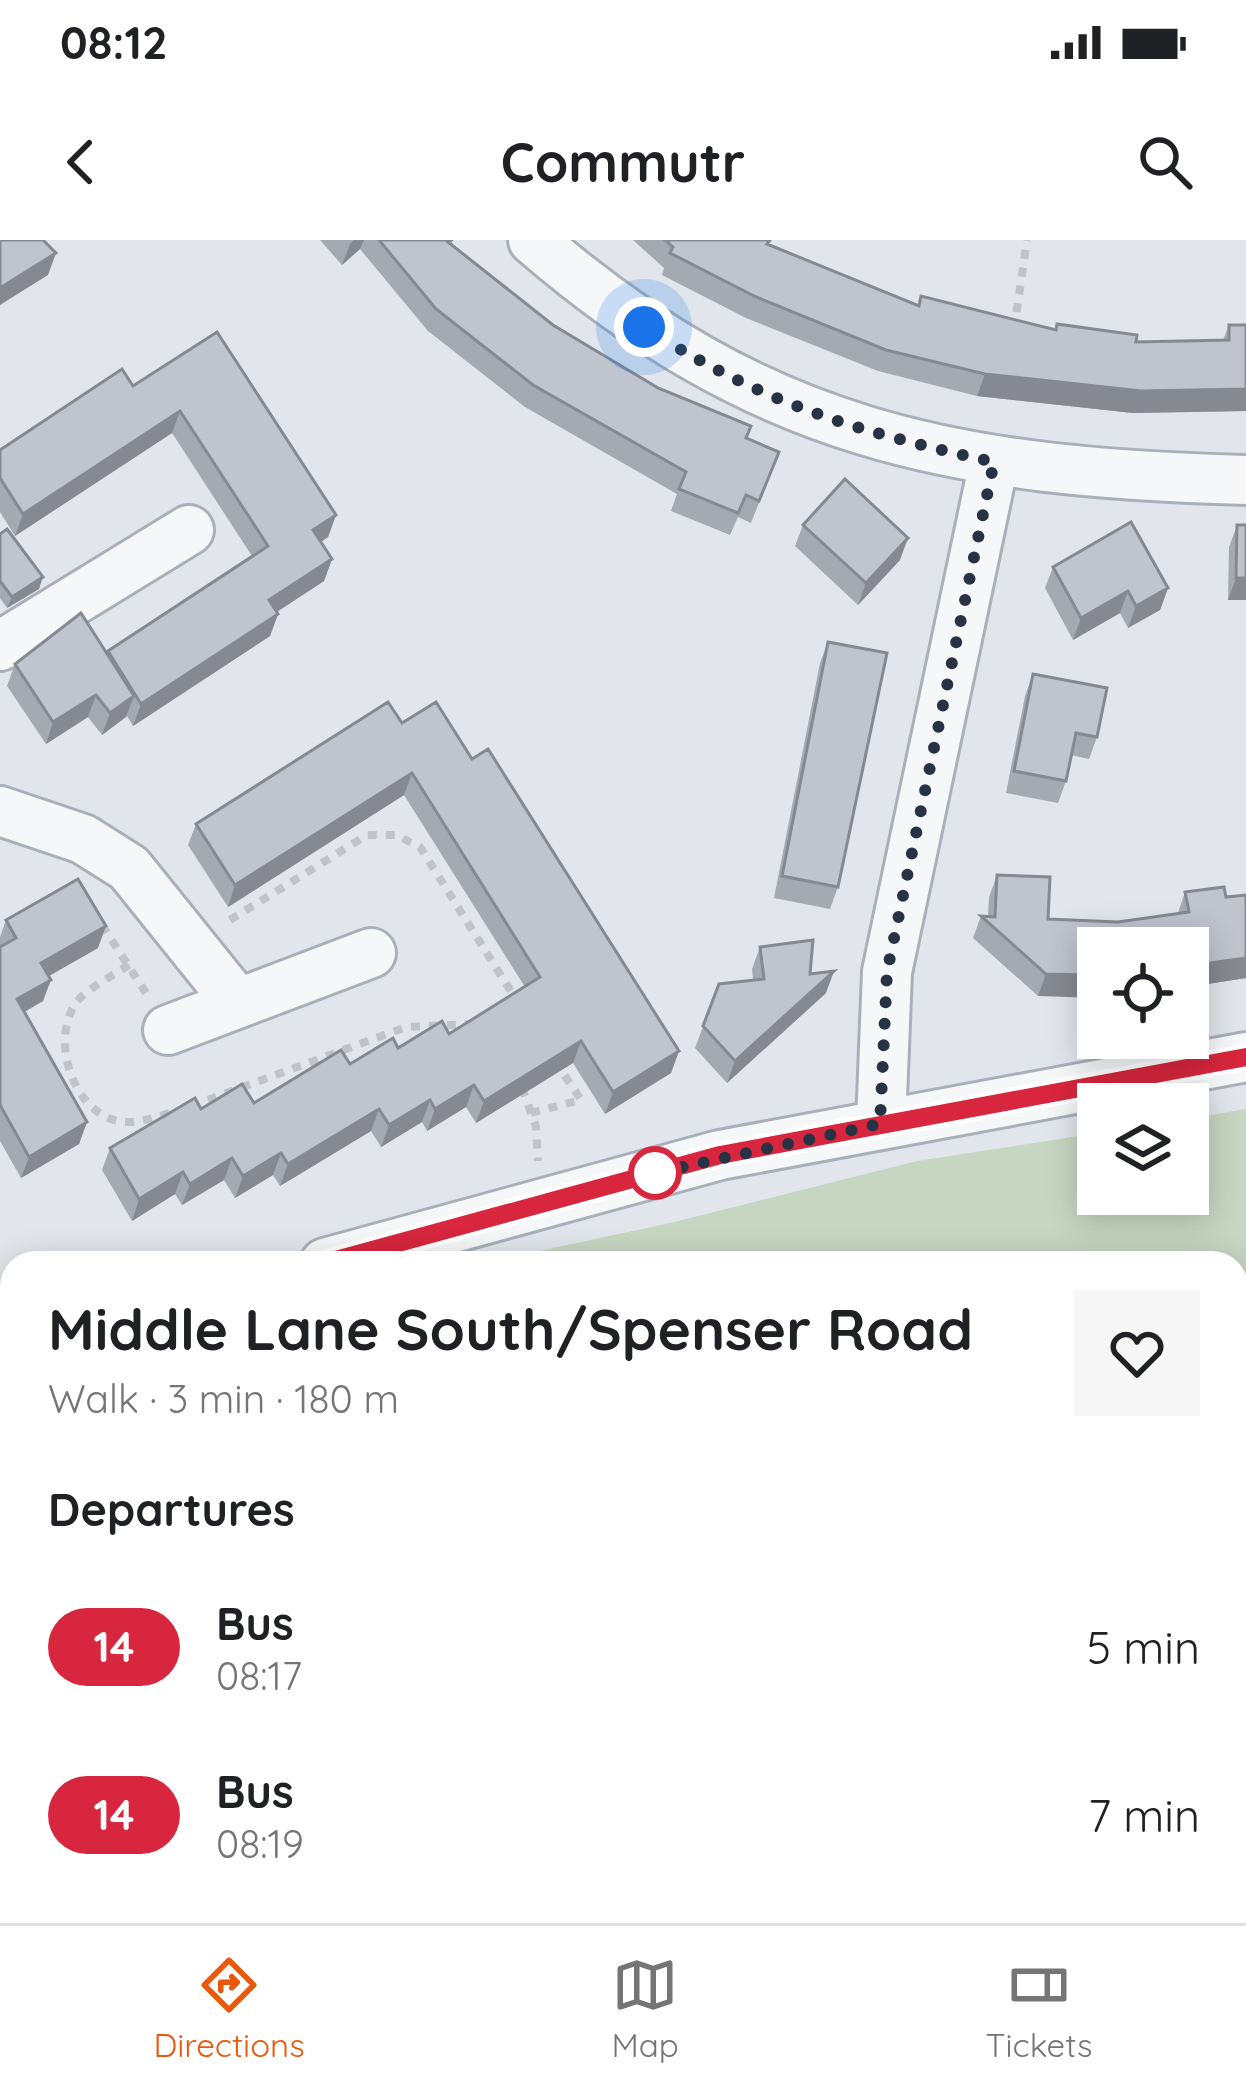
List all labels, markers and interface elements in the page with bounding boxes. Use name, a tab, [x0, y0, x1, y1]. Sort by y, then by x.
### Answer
text: 08:12	[60, 14, 168, 70]
text: Commutr	[501, 128, 745, 196]
icon: back	[48, 129, 114, 195]
icon: search	[1132, 129, 1198, 195]
your location	[614, 297, 674, 357]
map controls	[1077, 927, 1209, 1215]
button: locate	[1077, 927, 1209, 1059]
button: layers	[1077, 1083, 1209, 1215]
unlabelled marker	[630, 1148, 680, 1198]
button: heart	[1074, 1290, 1200, 1416]
text: Middle Lane South/Spenser Road	[48, 1293, 973, 1364]
text: Walk · 3 min · 180 m	[48, 1374, 399, 1423]
text: Departures	[48, 1481, 295, 1537]
text: Bus	[216, 1595, 294, 1651]
text: 5 min	[1087, 1619, 1200, 1675]
text: 14	[93, 1620, 135, 1673]
text: 08:17	[216, 1651, 302, 1700]
text: Bus	[216, 1763, 294, 1819]
text: 7 min	[1088, 1787, 1200, 1843]
text: 14	[93, 1788, 135, 1841]
text: 08:19	[216, 1819, 304, 1868]
tab: Directions	[153, 1952, 305, 2065]
tab: Map	[611, 1952, 679, 2065]
tab: Tickets	[986, 1952, 1093, 2065]

